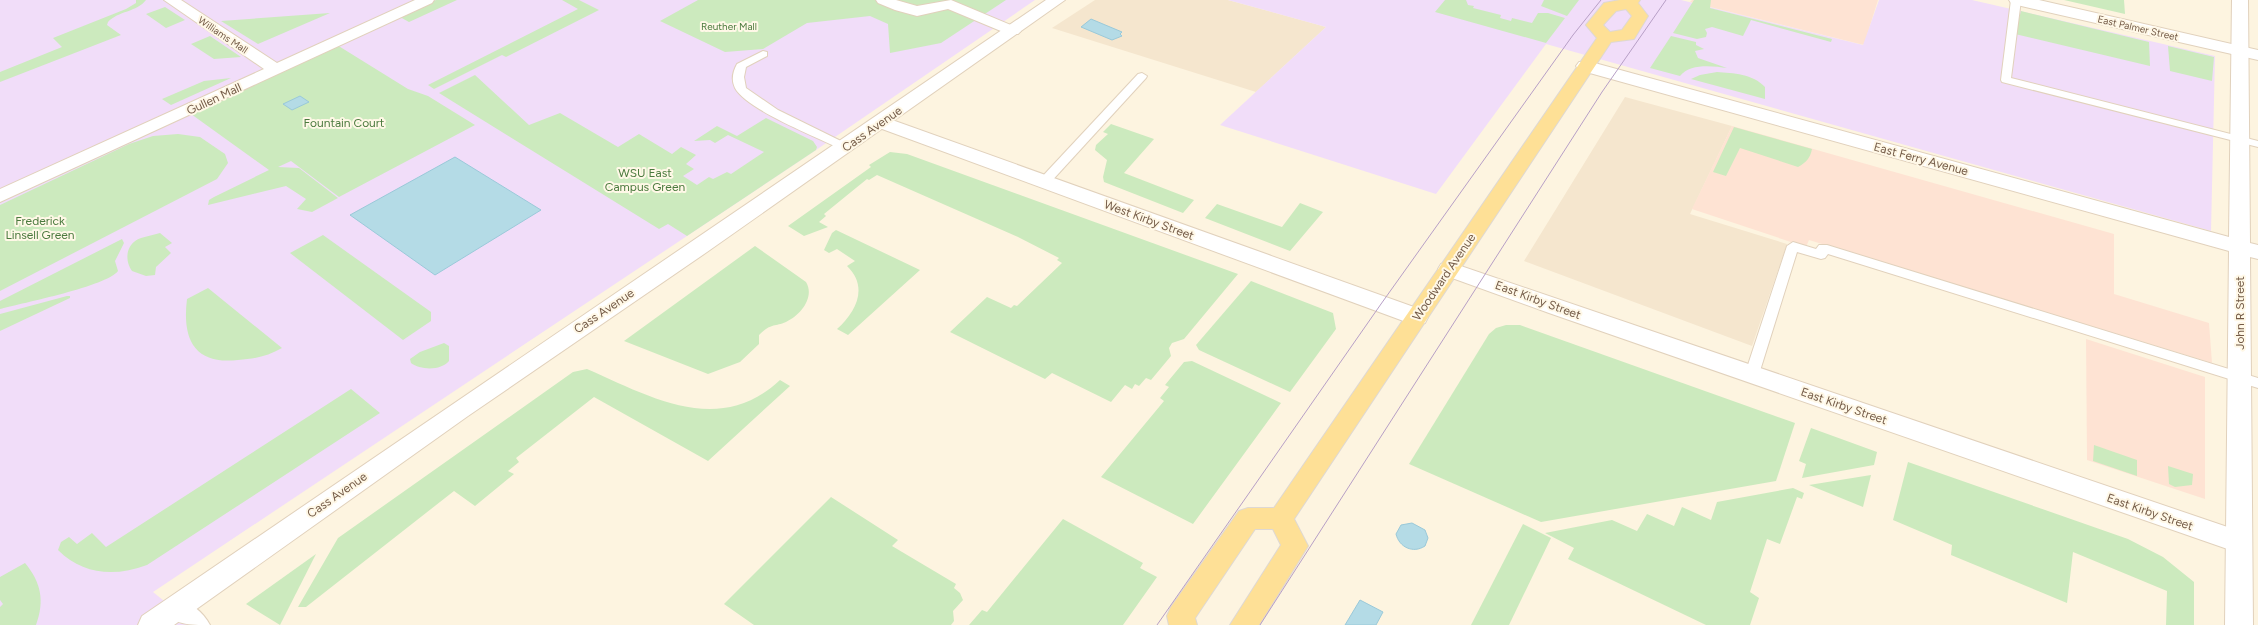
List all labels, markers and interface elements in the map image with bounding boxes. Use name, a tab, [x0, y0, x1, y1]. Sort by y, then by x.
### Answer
street label: East Palmer Street	[2096, 12, 2180, 44]
street label: Williams Mall	[196, 14, 250, 56]
park label: Reuther Mall	[701, 20, 757, 33]
street label: Gullen Mall	[184, 80, 244, 118]
street label: Cass Avenue	[840, 103, 905, 155]
park label: Fountain Court	[304, 116, 385, 130]
street label: East Ferry Avenue	[1872, 140, 1970, 178]
park label: WSU East Campus Green	[605, 166, 685, 194]
street label: West Kirby Street	[1102, 197, 1196, 243]
park label: Frederick Linsell Green	[5, 214, 75, 242]
street label: Woodward Avenue	[1410, 230, 1479, 323]
street label: John R Street	[2233, 276, 2247, 350]
street label: East Kirby Street	[1493, 278, 1583, 322]
street label: Cass Avenue	[571, 286, 637, 336]
street label: East Kirby Street	[1799, 385, 1889, 427]
street label: Cass Avenue	[305, 469, 370, 521]
street label: East Kirby Street	[2105, 491, 2195, 533]

